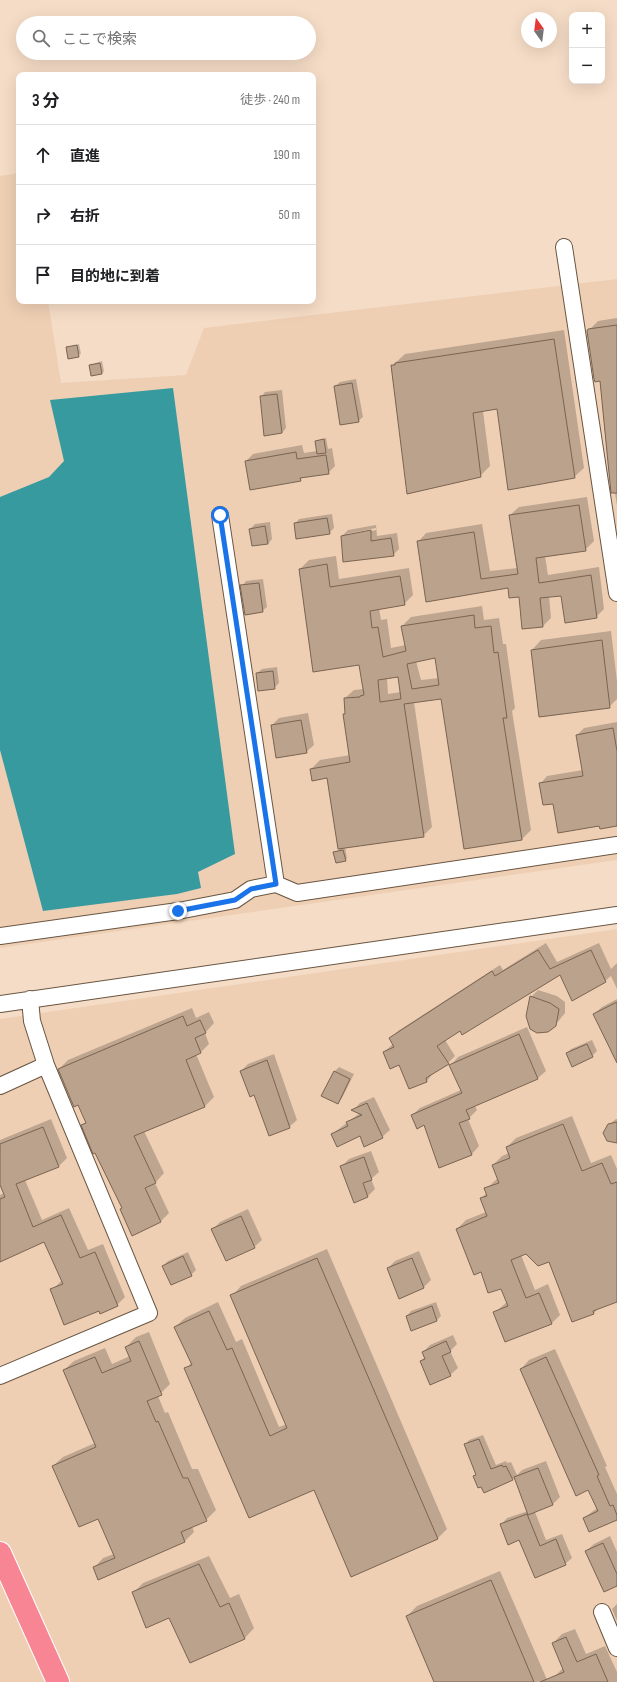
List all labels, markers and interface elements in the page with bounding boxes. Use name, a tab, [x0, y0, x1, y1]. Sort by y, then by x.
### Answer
north arrow	[521, 12, 557, 48]
map controls	[569, 12, 605, 84]
button: +	[569, 12, 605, 48]
search box	[16, 16, 316, 60]
icon: search	[30, 27, 52, 49]
text: ここで検索	[62, 30, 137, 49]
button: −	[569, 48, 605, 84]
text: 3 分	[32, 91, 59, 111]
text: 徒歩 · 240 m	[240, 92, 300, 108]
icon: ahead	[32, 144, 54, 166]
text: 直進	[70, 147, 100, 166]
text: 190 m	[273, 147, 300, 163]
icon: right	[32, 204, 54, 226]
text: 右折	[70, 207, 100, 226]
text: 50 m	[279, 207, 300, 223]
icon: arrive	[32, 264, 54, 286]
text: 目的地に到着	[70, 267, 160, 286]
route start	[211, 506, 229, 524]
route end	[169, 902, 187, 920]

